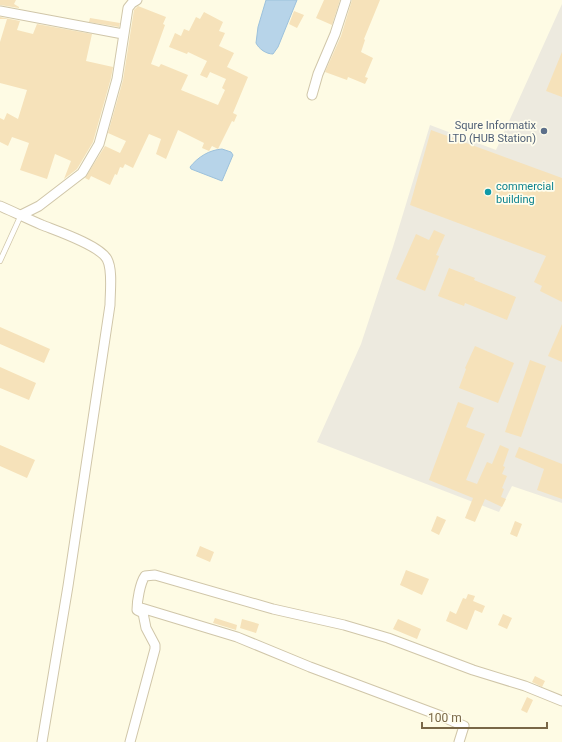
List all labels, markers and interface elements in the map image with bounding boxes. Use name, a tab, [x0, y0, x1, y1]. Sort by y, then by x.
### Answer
place label: Squre Informatix LTD (HUB Station)	[448, 119, 537, 145]
marker: Squre Informatix LTD (HUB Station)	[539, 126, 549, 136]
place label: commercial building	[496, 180, 554, 206]
marker: commercial building	[483, 187, 493, 197]
scale bar	[422, 704, 547, 730]
text: 100 m	[428, 711, 462, 725]

